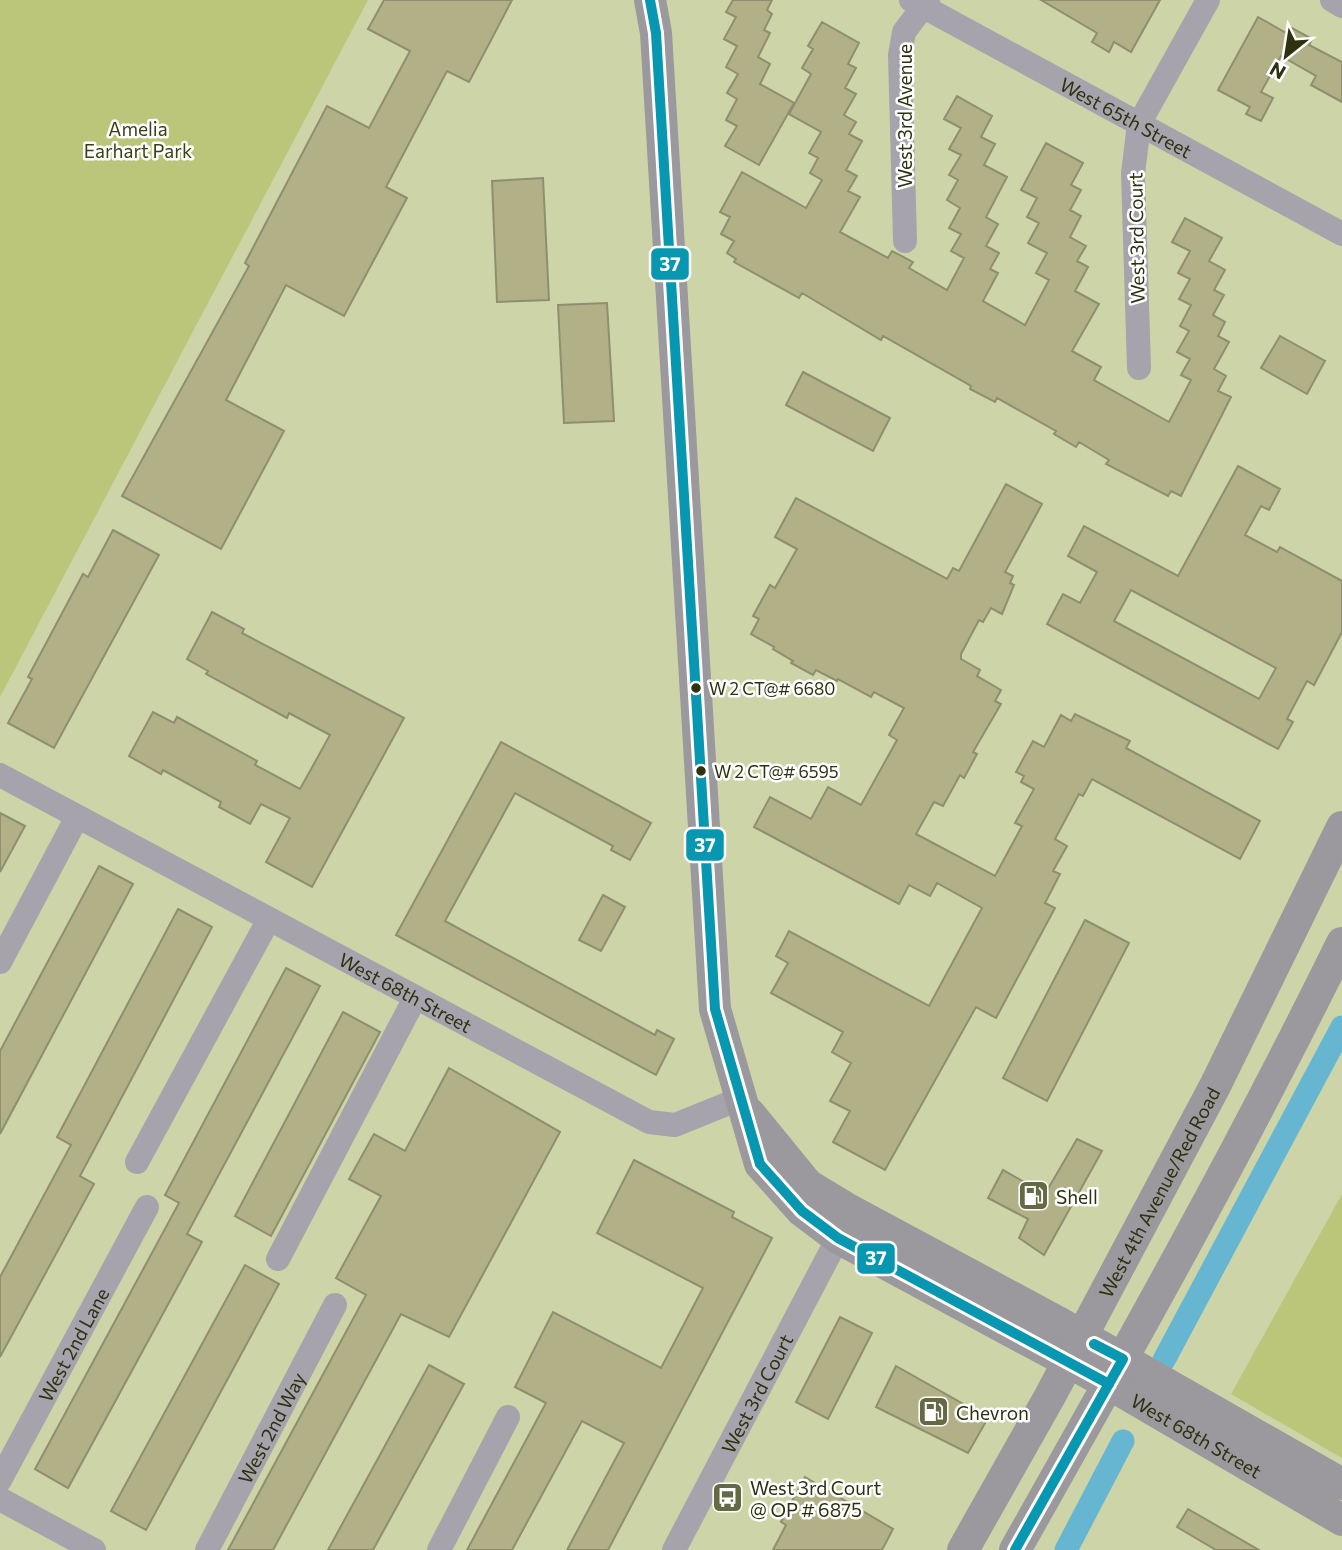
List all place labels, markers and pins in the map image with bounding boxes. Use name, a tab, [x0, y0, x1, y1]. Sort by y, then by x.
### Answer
place label: W 2 CT@# 6680	[709, 678, 835, 699]
marker: W 2 CT@# 6680	[689, 681, 703, 695]
place label: W 2 CT@# 6595	[714, 761, 839, 782]
marker: W 2 CT@# 6595	[694, 764, 708, 778]
fuel station icon: Shell	[1016, 1179, 1050, 1213]
place label: Shell	[1056, 1185, 1098, 1208]
fuel station icon: Chevron	[916, 1395, 950, 1429]
place label: Chevron	[956, 1401, 1029, 1424]
place label: West 3rd Court @ OP # 6875	[750, 1476, 881, 1521]
bus stop icon: West 3rd Court @ OP # 6875	[710, 1481, 744, 1515]

